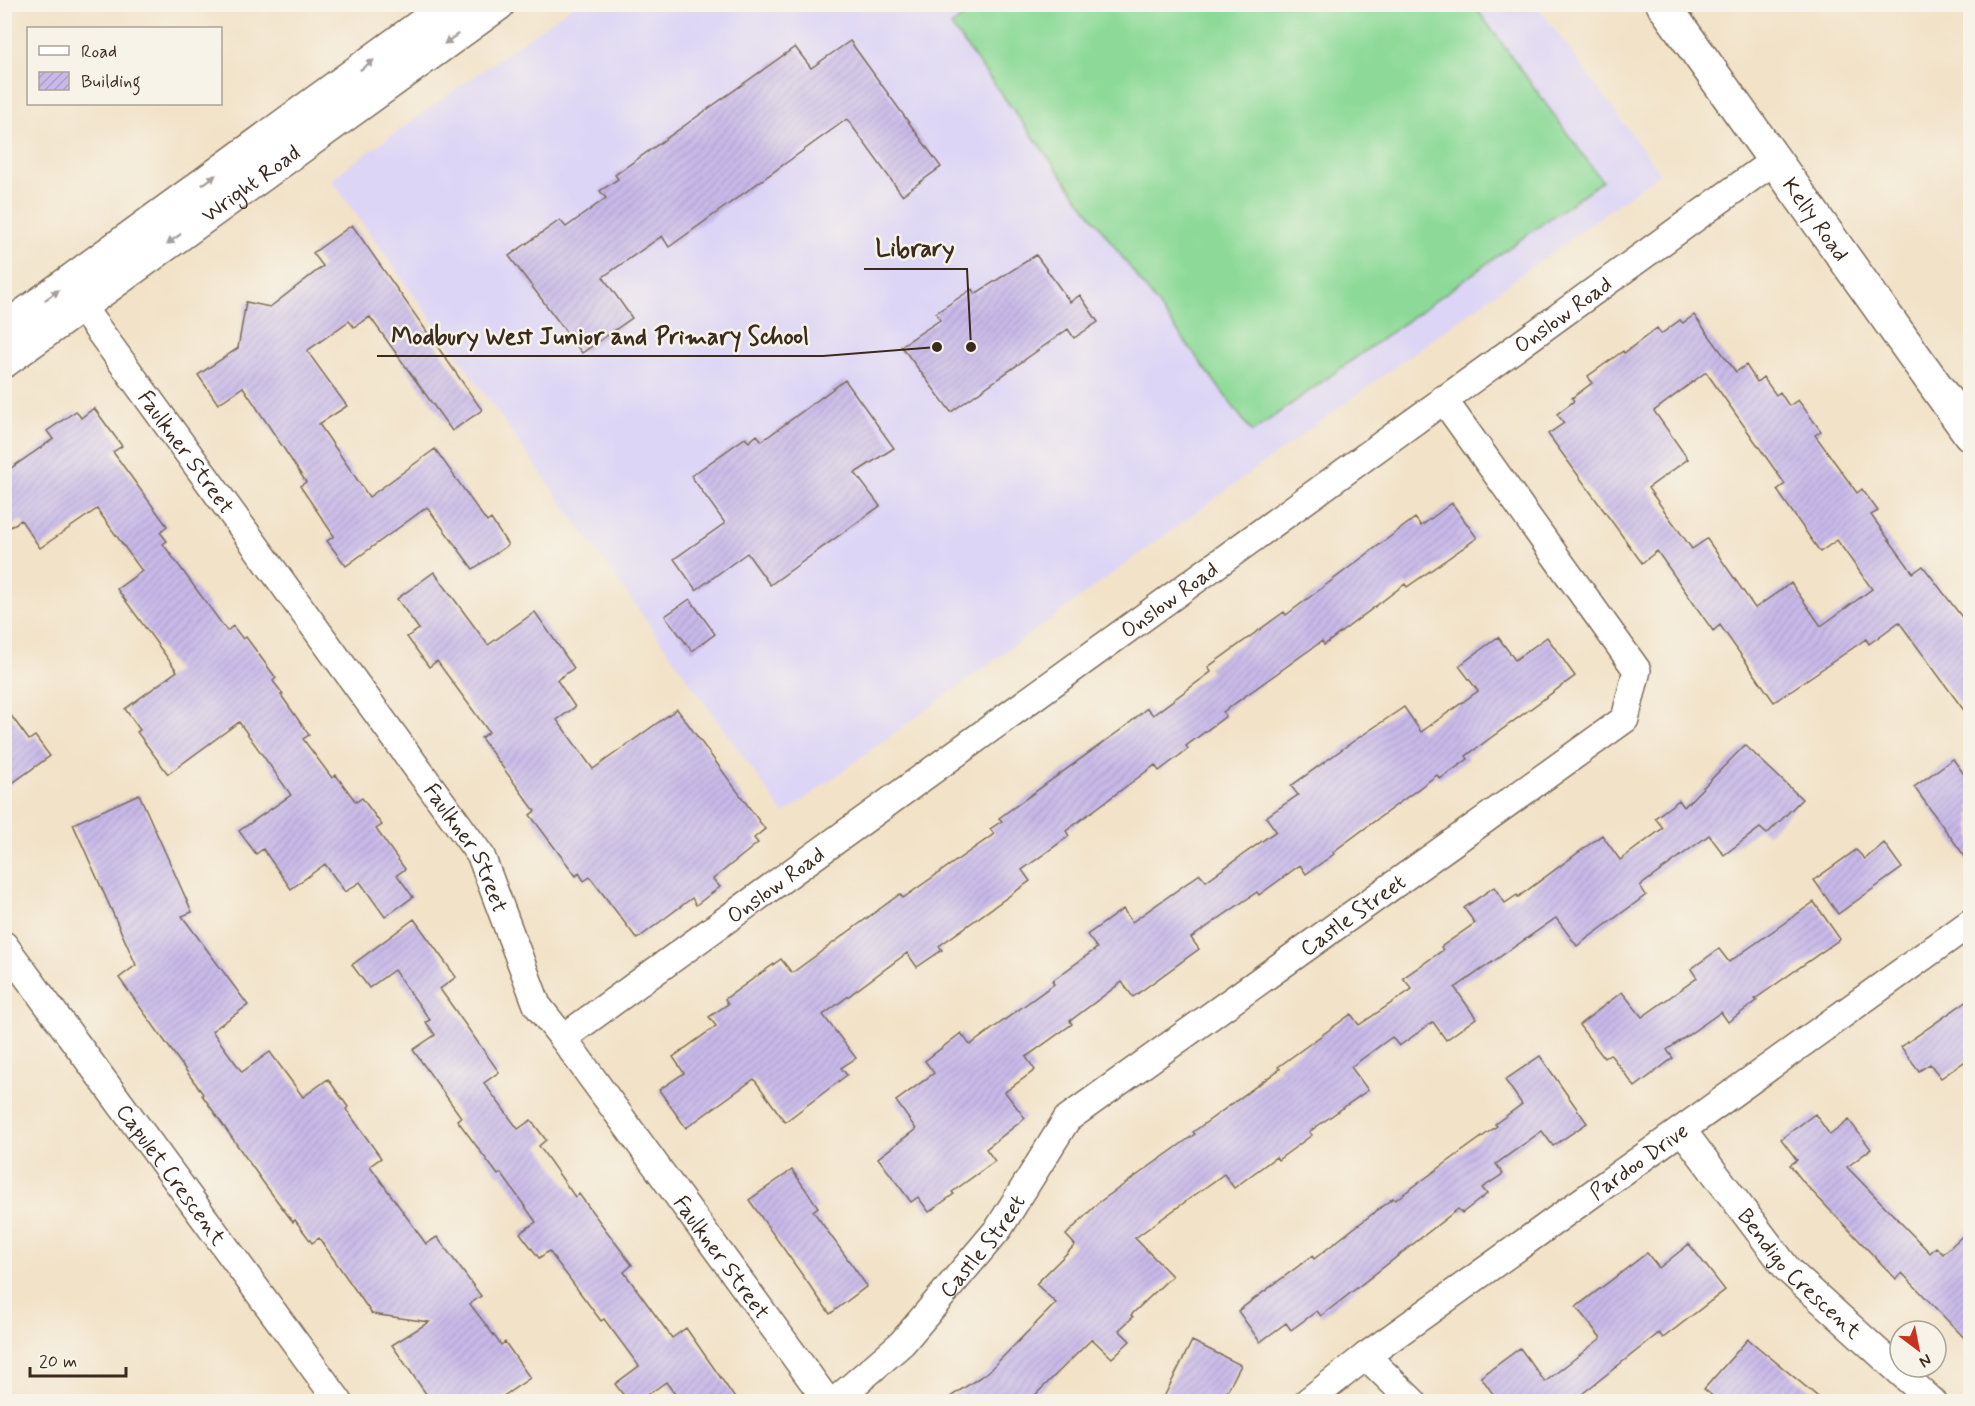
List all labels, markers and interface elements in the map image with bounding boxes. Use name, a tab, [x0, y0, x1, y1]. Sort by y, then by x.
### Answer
legend	[27, 27, 222, 105]
one-way arrow	[443, 33, 459, 45]
text: Road	[81, 40, 117, 64]
one-way arrow	[359, 60, 374, 72]
text: Building	[81, 70, 141, 96]
street label: Wright Road	[197, 139, 306, 230]
street label: Kelly Road	[1775, 173, 1854, 267]
one-way arrow	[201, 174, 217, 186]
callout: Library	[864, 227, 967, 269]
one-way arrow	[166, 233, 182, 245]
text: Library	[876, 234, 954, 265]
street label: Onslow Road	[1509, 271, 1618, 360]
one-way arrow	[44, 290, 59, 302]
callout: Modbury West Junior and Primary School	[377, 314, 823, 356]
text: Modbury West Junior and Primary School	[391, 322, 809, 353]
street label: Faulkner Street	[131, 385, 240, 520]
street label: Onslow Road	[1116, 556, 1224, 646]
street label: Faulkner Street	[417, 778, 513, 917]
street label: Onslow Road	[722, 841, 831, 931]
street label: Castle Street	[1295, 869, 1412, 964]
street label: Capulet Crescent	[109, 1099, 232, 1252]
street label: Pardoo Drive	[1585, 1117, 1695, 1207]
street label: Faulkner Street	[666, 1190, 775, 1326]
street label: Castle Street	[934, 1190, 1032, 1304]
street label: Bendigo Crescent	[1730, 1203, 1867, 1346]
north arrow	[1888, 1319, 1948, 1379]
scale bar	[30, 1340, 126, 1378]
text: N	[1915, 1349, 1935, 1372]
text: 20 m	[39, 1350, 77, 1374]

